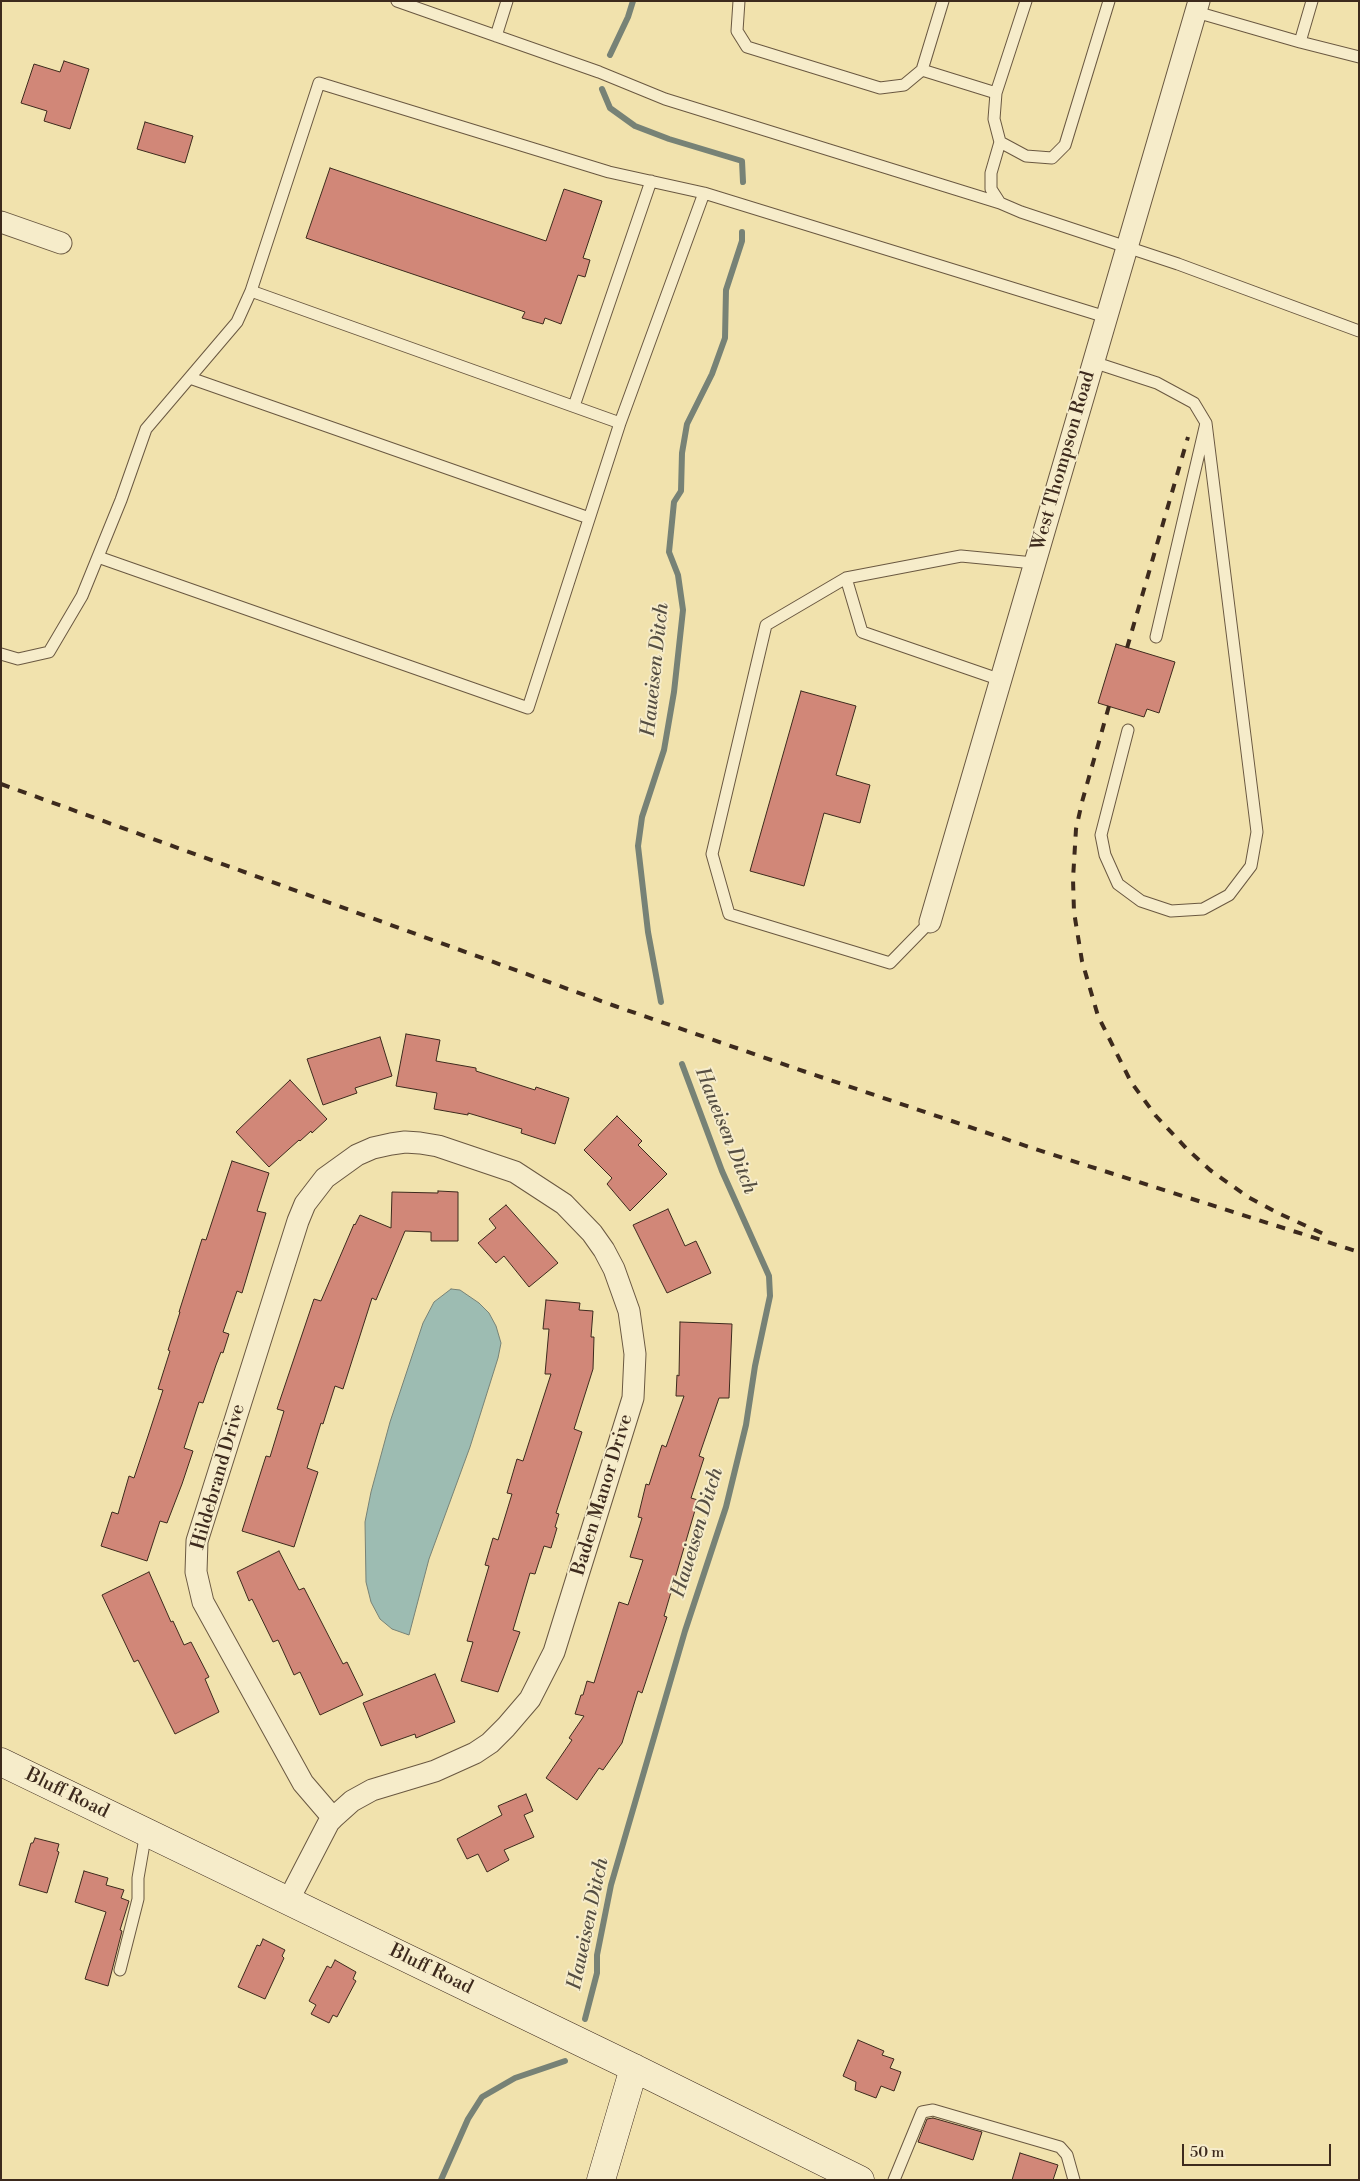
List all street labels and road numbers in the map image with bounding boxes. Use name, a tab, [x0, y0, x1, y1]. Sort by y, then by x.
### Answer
street label: West Thompson Road	[1027, 369, 1101, 553]
street label: Hildebrand Drive	[187, 1402, 251, 1552]
street label: Baden Manor Drive	[568, 1412, 638, 1578]
street label: Bluff Road	[22, 1764, 112, 1824]
street label: Bluff Road	[386, 1940, 476, 2000]

